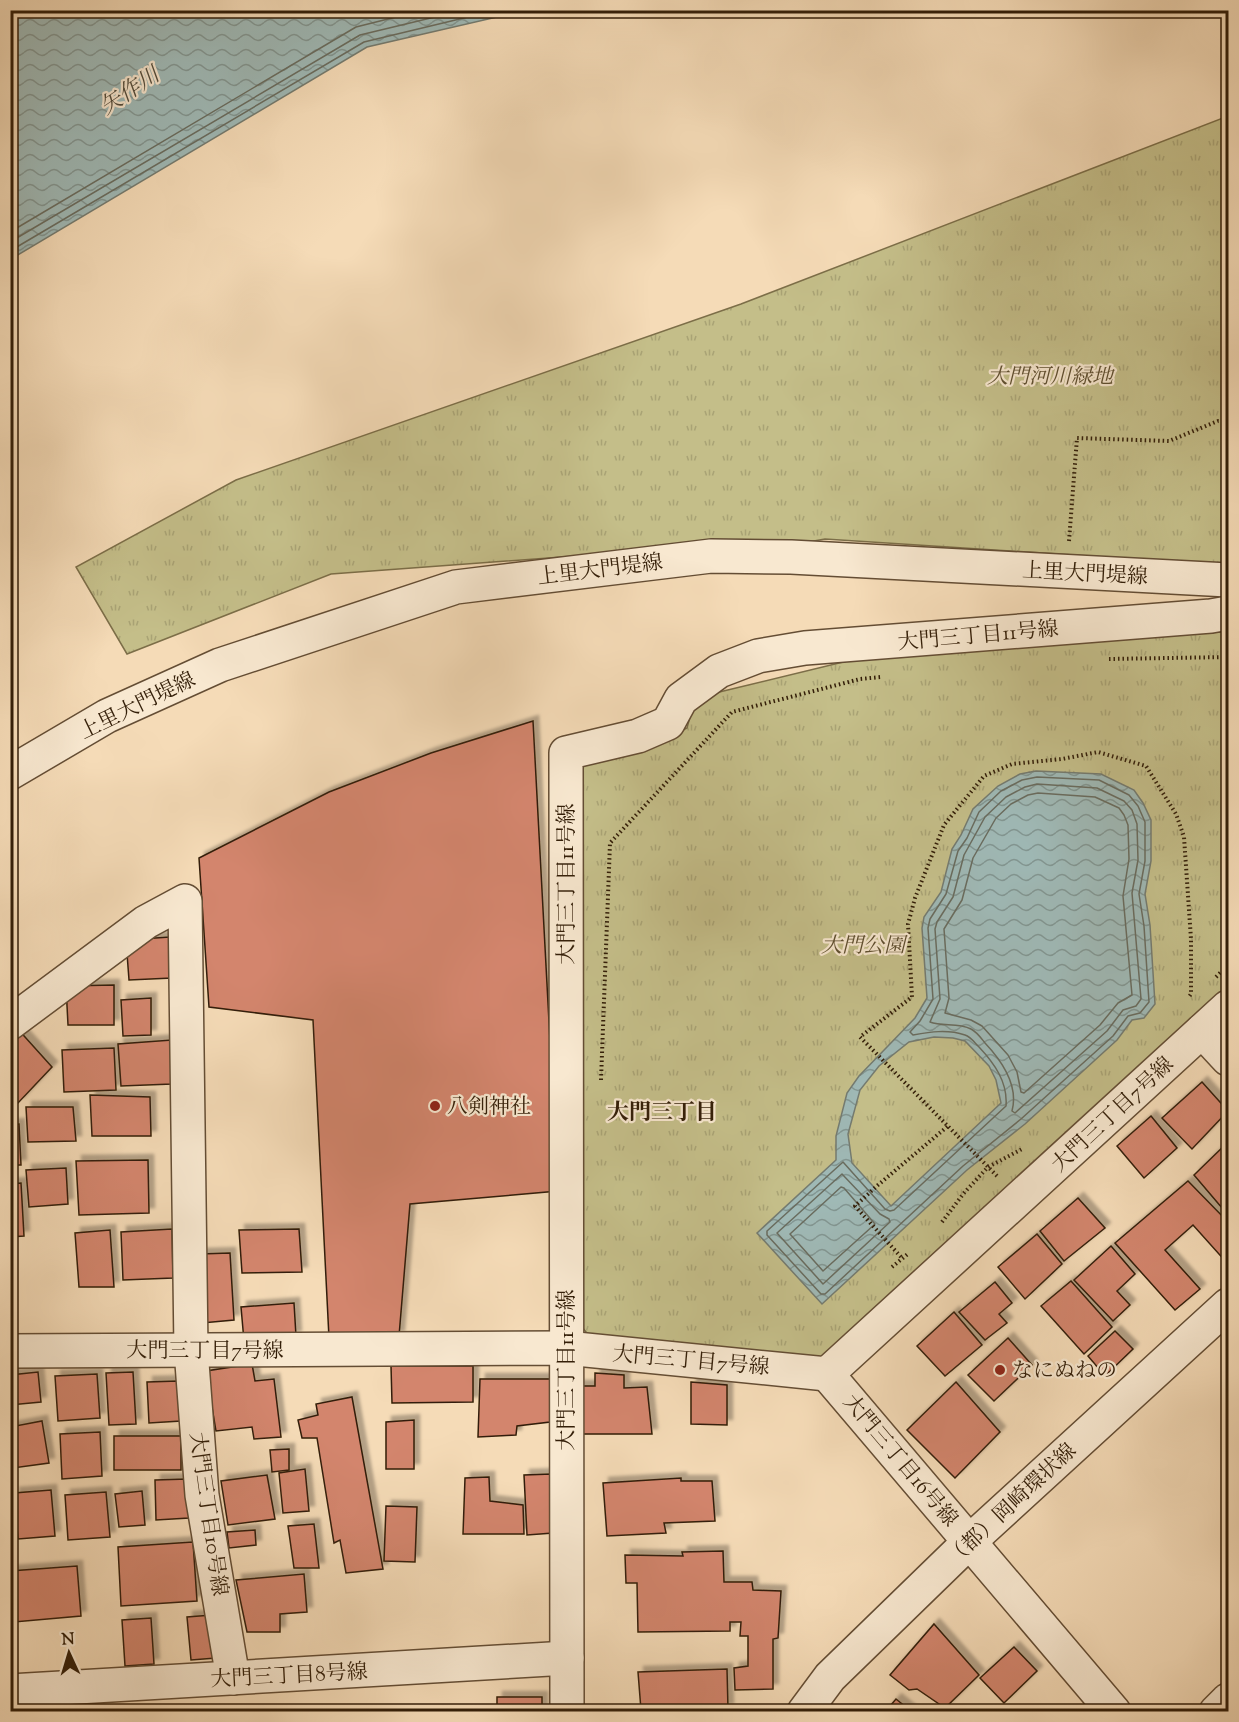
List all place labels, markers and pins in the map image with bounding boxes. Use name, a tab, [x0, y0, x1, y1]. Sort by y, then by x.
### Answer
place label: 八剣神社	[447, 1093, 531, 1123]
marker: 八剣神社	[428, 1099, 442, 1113]
place label: なにぬねの	[1012, 1357, 1117, 1387]
marker: なにぬねの	[993, 1363, 1007, 1377]

